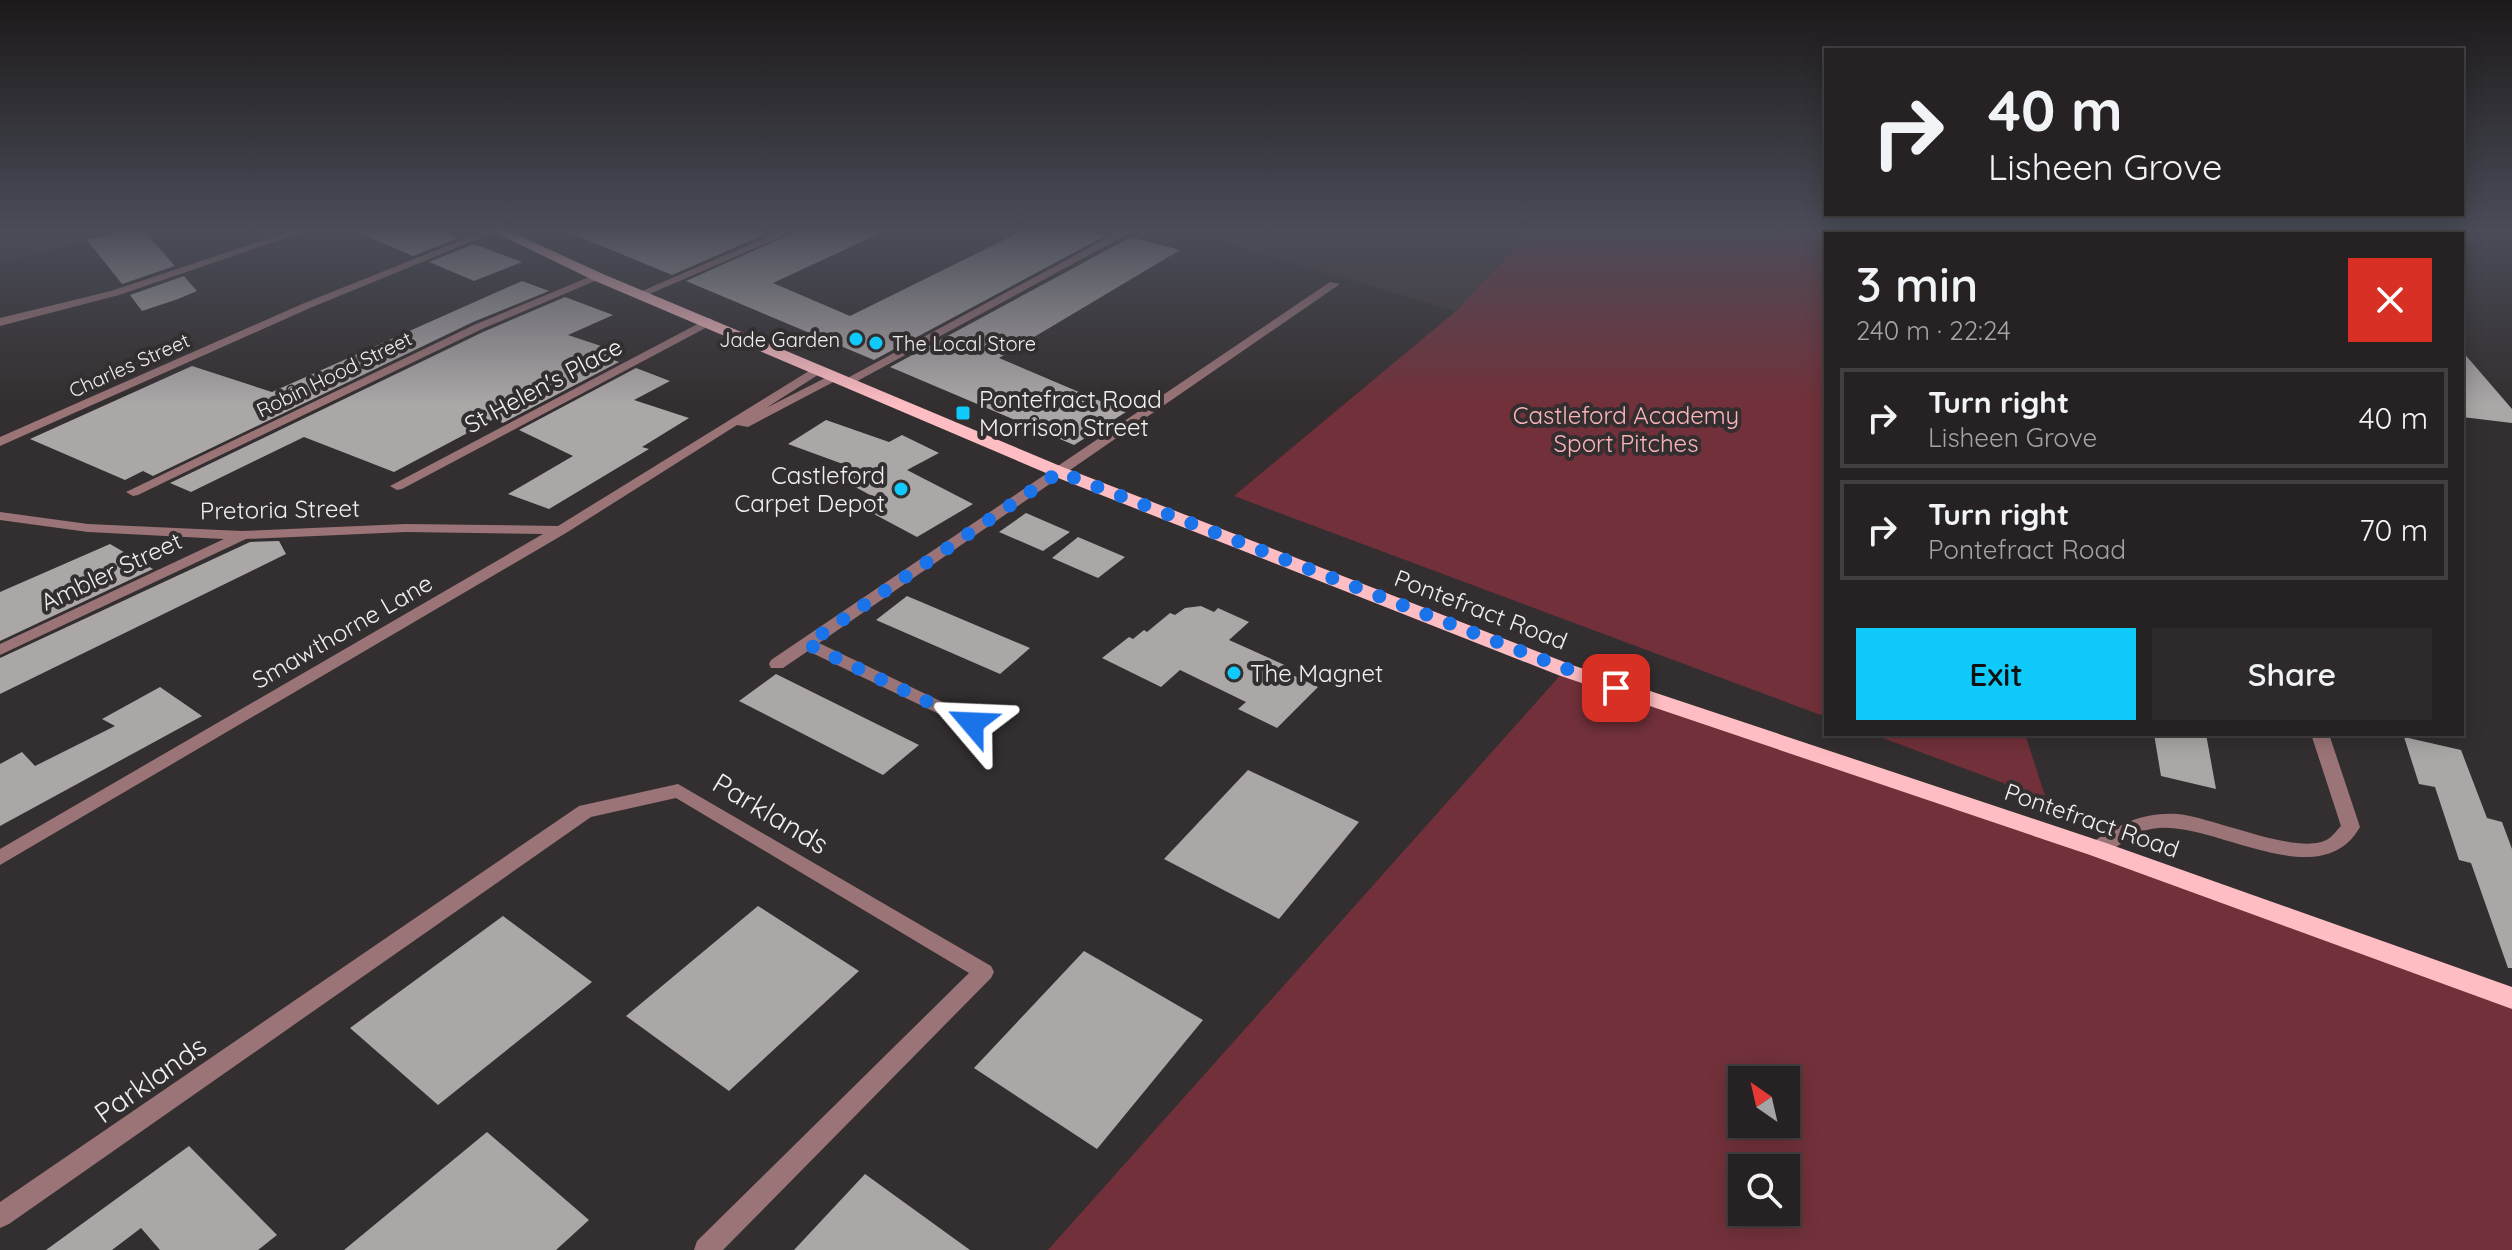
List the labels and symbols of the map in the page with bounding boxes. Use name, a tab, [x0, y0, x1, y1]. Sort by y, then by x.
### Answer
street label: Robin Hood Street	[252, 325, 416, 422]
street label: Charles Street	[65, 327, 193, 403]
place label: Jade Garden	[719, 327, 840, 352]
marker: Jade Garden	[847, 330, 865, 348]
street label: St Helen's Place	[459, 331, 627, 439]
place label: The Local Store	[892, 331, 1036, 356]
marker: The Local Store	[867, 334, 885, 352]
place label: Pontefract Road Morrison Street	[979, 384, 1162, 442]
park label: Castleford Academy Sport Pitches	[1513, 400, 1739, 458]
marker: Pontefract Road Morrison Street	[954, 404, 972, 422]
place label: Castleford Carpet Depot	[735, 460, 885, 518]
marker: Castleford Carpet Depot	[892, 480, 910, 498]
street label: Pretoria Street	[200, 493, 360, 525]
street label: Ambler Street	[36, 525, 186, 617]
street label: Pontefract Road	[1390, 562, 1572, 656]
street label: Smawthorne Lane	[246, 567, 438, 695]
pin	[1582, 654, 1650, 722]
place label: The Magnet	[1250, 658, 1383, 688]
marker: The Magnet	[1225, 664, 1243, 682]
position arrow	[930, 681, 1014, 765]
street label: Parklands	[707, 765, 835, 861]
street label: Pontefract Road	[2001, 776, 2183, 864]
street label: Parklands	[87, 1028, 213, 1130]
north arrow	[1728, 1066, 1800, 1138]

